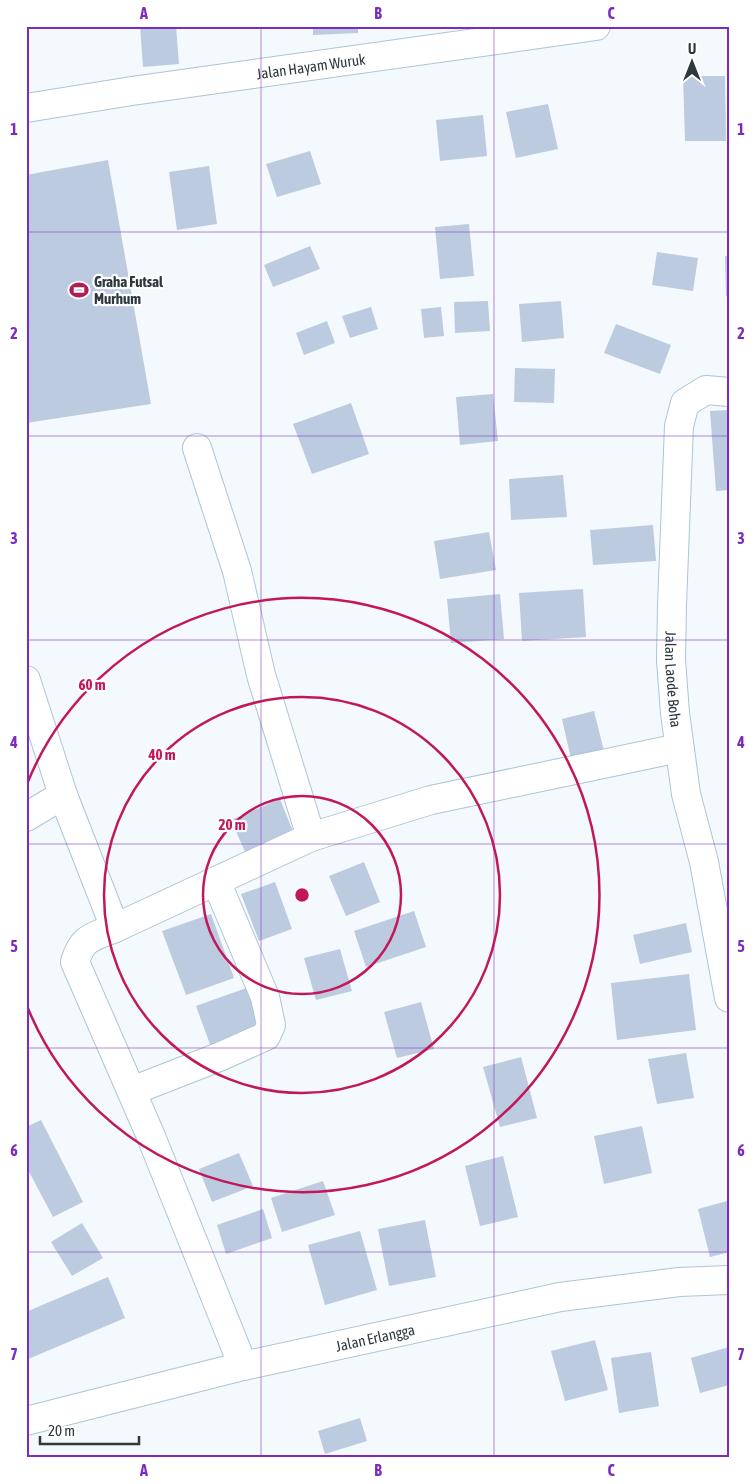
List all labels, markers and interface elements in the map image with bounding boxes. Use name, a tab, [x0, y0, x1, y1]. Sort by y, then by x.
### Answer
text: A	[139, 4, 148, 22]
text: B	[374, 4, 382, 22]
text: C	[607, 4, 615, 22]
north arrow	[668, 38, 718, 88]
text: U	[688, 41, 696, 57]
street label: Jalan Hayam Wuruk	[255, 50, 367, 82]
text: 1	[10, 120, 18, 138]
text: 1	[737, 120, 745, 138]
place label: Graha Futsal Murhum	[94, 273, 164, 307]
sports icon: Graha Futsal Murhum	[68, 279, 90, 301]
text: 2	[10, 324, 18, 342]
text: 2	[737, 324, 745, 342]
text: 3	[10, 529, 18, 547]
text: 3	[737, 529, 745, 547]
street label: Jalan Laode Boha	[662, 631, 685, 728]
text: 60 m	[79, 676, 106, 693]
text: 4	[9, 733, 18, 751]
text: 4	[736, 733, 745, 751]
text: 40 m	[148, 746, 176, 763]
text: 20 m	[219, 816, 246, 833]
centre of rings	[293, 886, 311, 904]
text: 5	[10, 937, 18, 955]
text: 5	[737, 937, 745, 955]
text: 6	[10, 1141, 18, 1159]
text: 6	[737, 1141, 745, 1159]
street label: Jalan Erlangga	[334, 1320, 416, 1354]
text: 7	[10, 1345, 18, 1363]
text: 7	[737, 1345, 745, 1363]
scale bar	[40, 1414, 139, 1446]
text: 20 m	[48, 1422, 75, 1439]
text: A	[139, 1461, 148, 1479]
text: B	[374, 1461, 382, 1479]
text: C	[607, 1461, 615, 1479]

